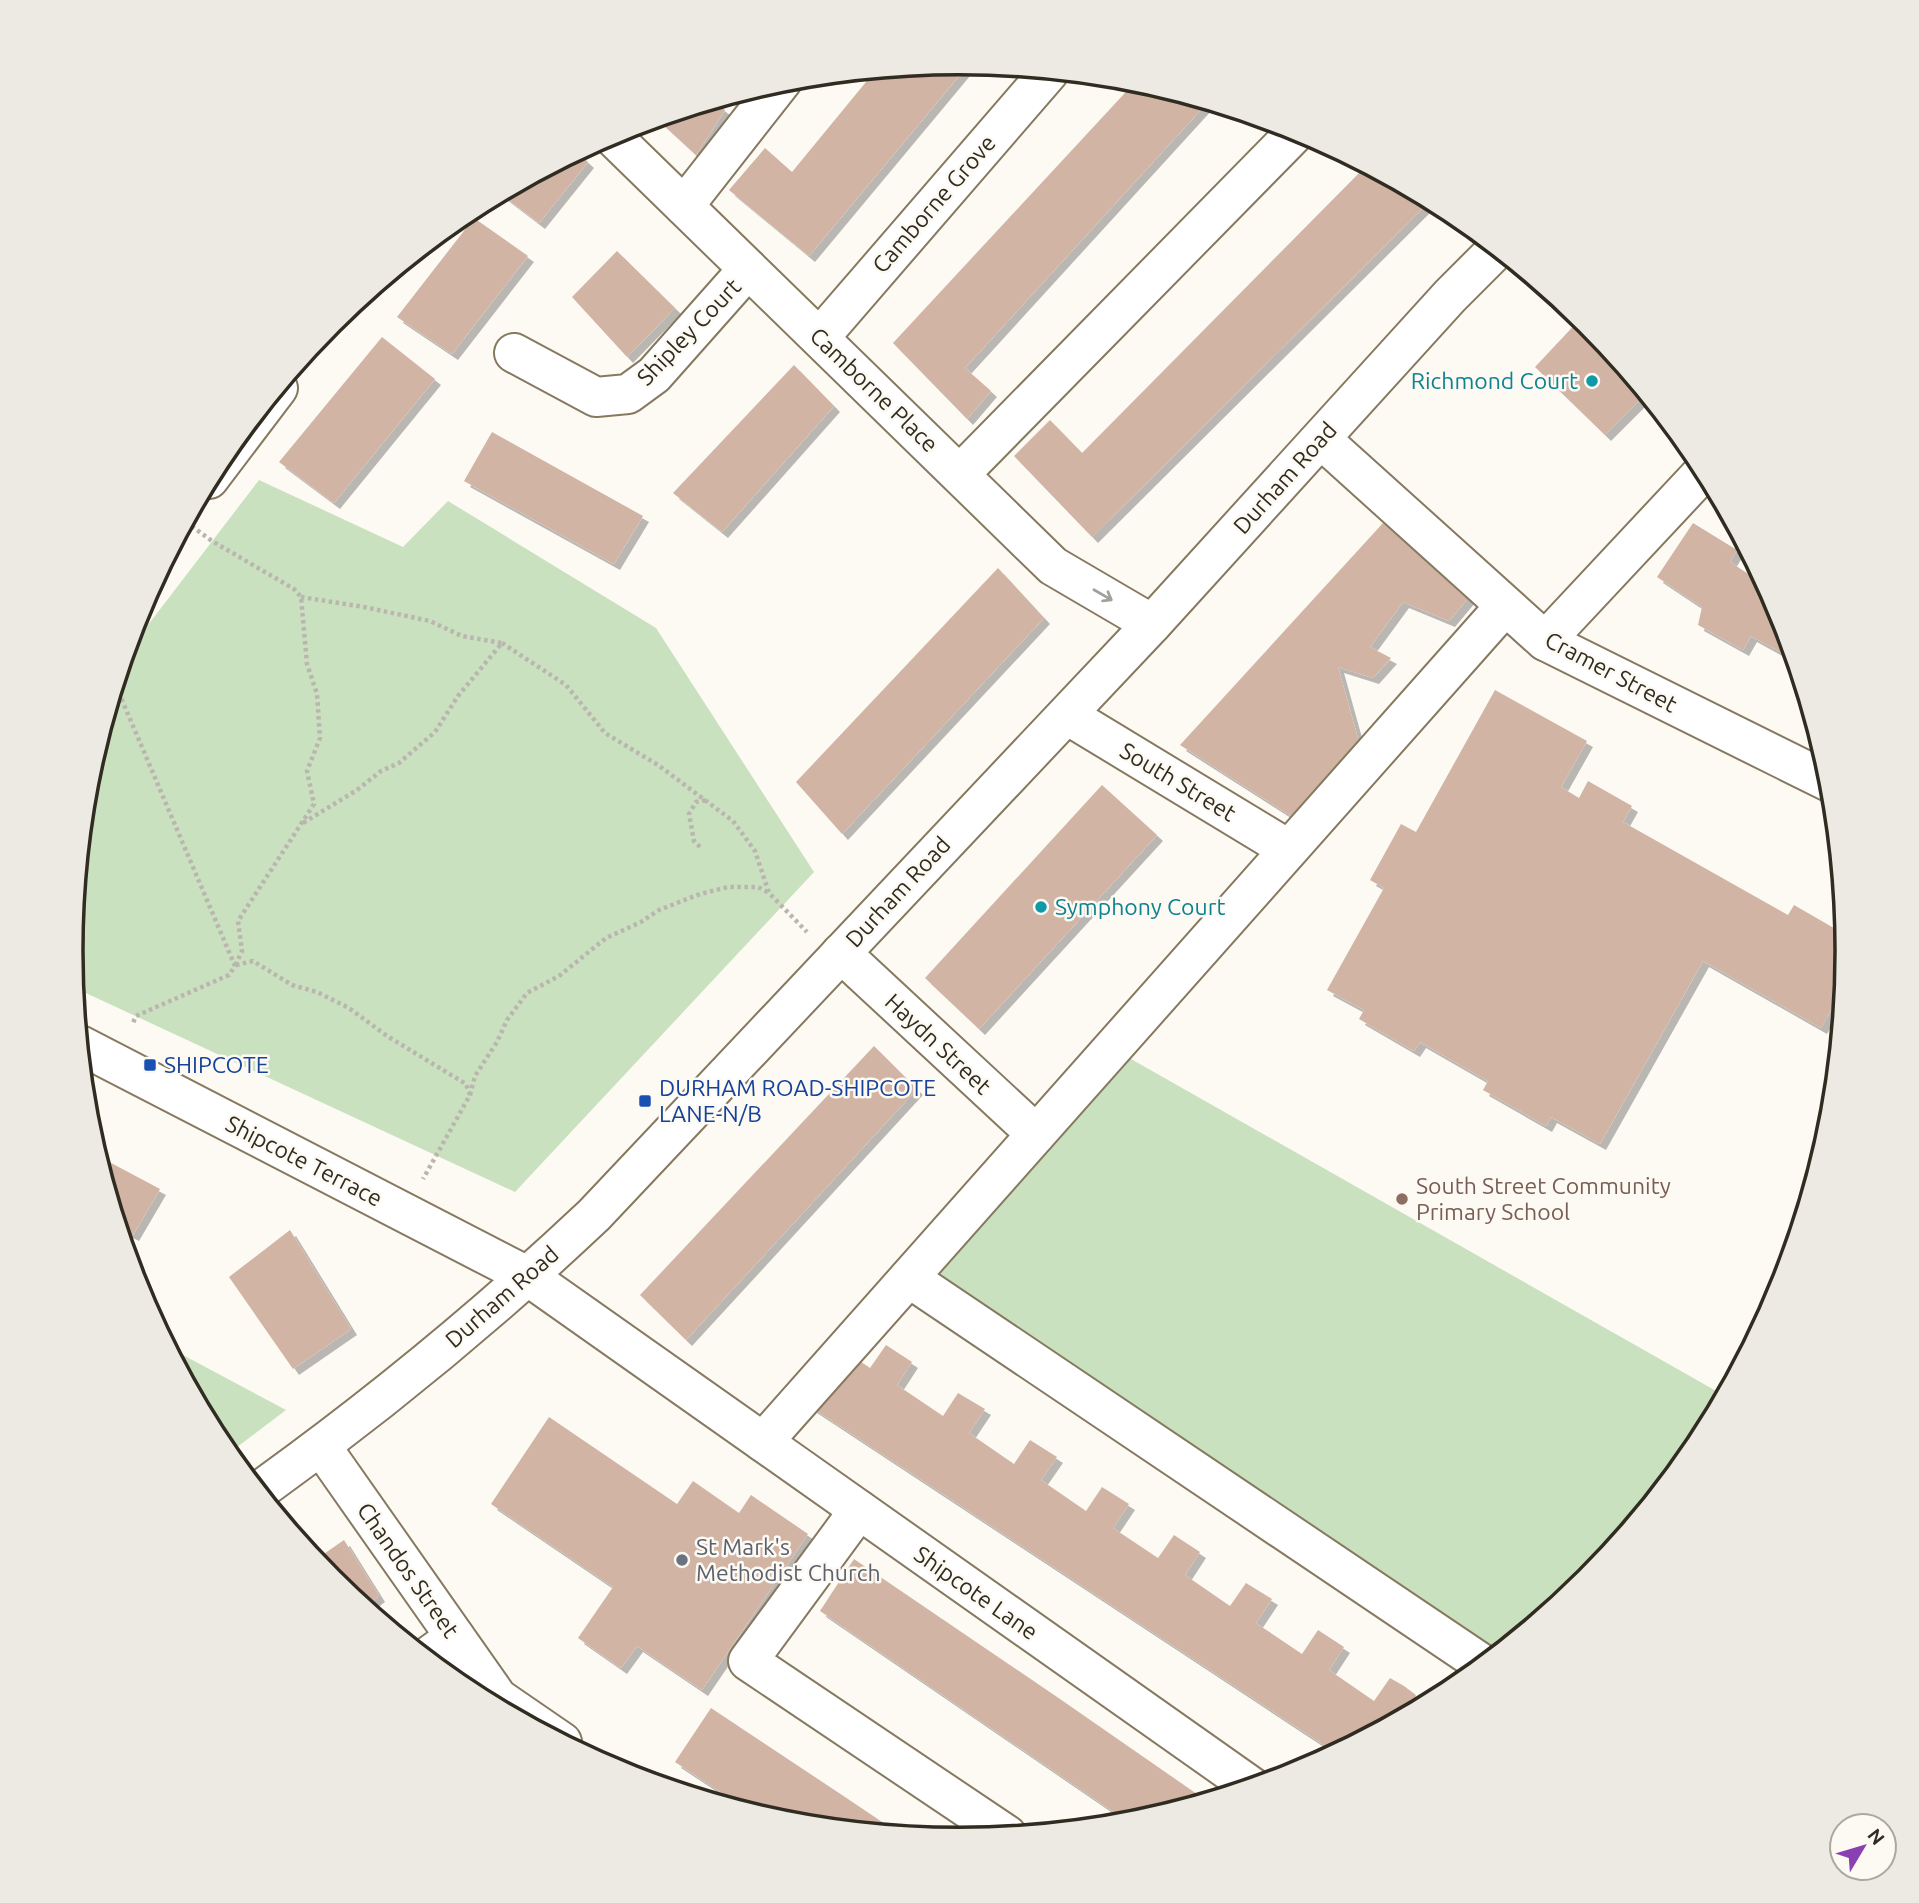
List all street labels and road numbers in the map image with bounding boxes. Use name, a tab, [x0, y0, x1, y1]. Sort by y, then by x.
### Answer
street label: Camborne Grove	[867, 130, 1000, 277]
street label: Shipley Court	[632, 273, 745, 390]
street label: Camborne Place	[805, 322, 943, 457]
street label: Durham Road	[1228, 417, 1341, 538]
street label: Cramer Street	[1541, 626, 1681, 717]
street label: South Street	[1116, 737, 1241, 826]
street label: Durham Road	[840, 832, 955, 952]
street label: Haydn Street	[880, 988, 996, 1099]
street label: Shipcote Terrace	[222, 1110, 387, 1211]
street label: Durham Road	[440, 1241, 563, 1352]
street label: Chandos Street	[353, 1498, 464, 1642]
street label: Shipcote Lane	[910, 1541, 1043, 1644]

